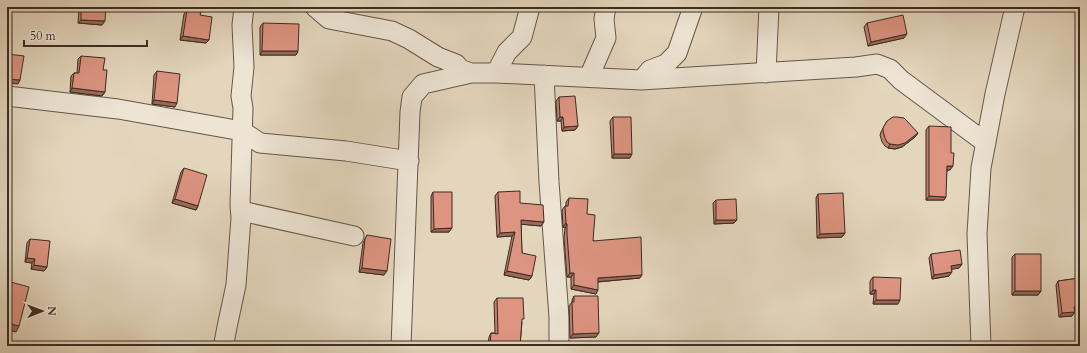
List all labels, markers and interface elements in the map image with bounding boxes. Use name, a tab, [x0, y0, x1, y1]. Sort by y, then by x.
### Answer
scale bar	[24, 22, 147, 48]
text: 50 m	[30, 28, 57, 44]
north arrow	[22, 291, 62, 331]
text: N	[44, 306, 59, 316]

